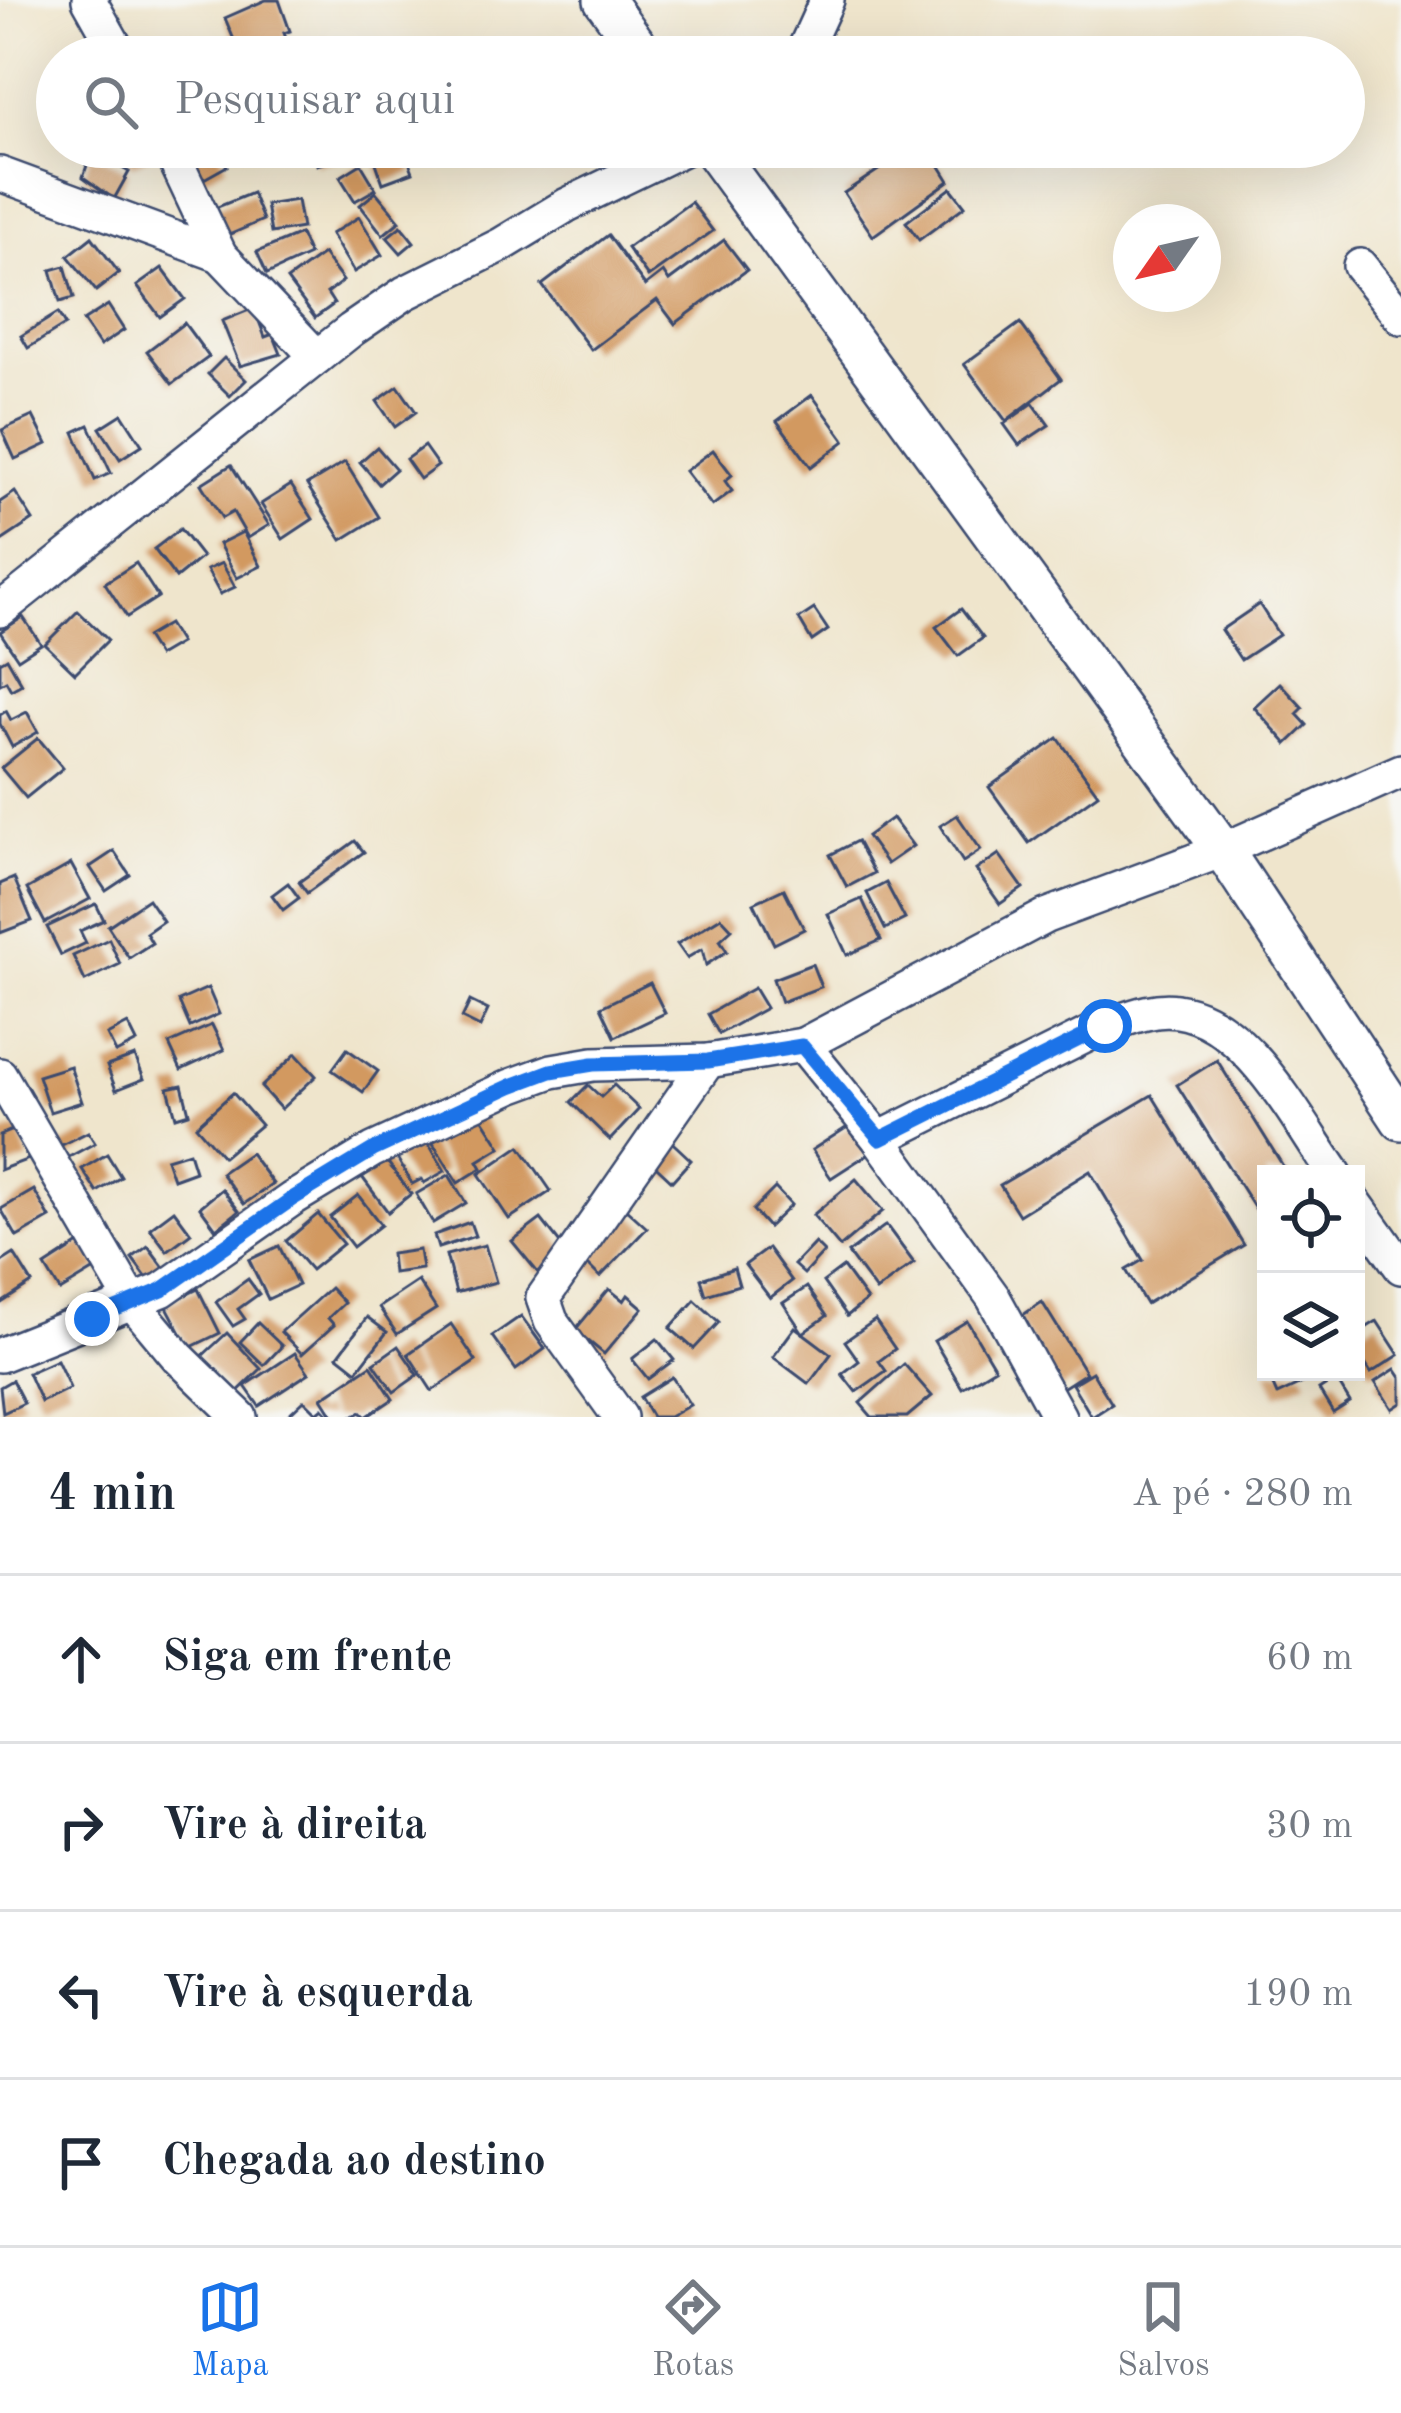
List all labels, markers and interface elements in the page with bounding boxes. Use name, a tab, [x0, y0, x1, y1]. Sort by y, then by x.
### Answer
search box	[36, 36, 1365, 168]
icon: search	[78, 69, 144, 135]
text: Pesquisar aqui	[174, 79, 455, 124]
north arrow	[1113, 204, 1221, 312]
route start	[1078, 999, 1132, 1053]
map controls	[1257, 1165, 1365, 1381]
button: locate	[1257, 1165, 1365, 1273]
button: layers	[1257, 1273, 1365, 1381]
route end	[65, 1292, 119, 1346]
text: 4 min	[48, 1470, 176, 1521]
text: A pé · 280 m	[1132, 1475, 1353, 1514]
icon: ahead	[48, 1626, 114, 1692]
text: Siga em frente	[162, 1636, 453, 1681]
text: 60 m	[1266, 1639, 1353, 1678]
icon: right	[48, 1794, 114, 1860]
text: Vire à direita	[162, 1804, 427, 1849]
text: 30 m	[1266, 1807, 1353, 1846]
icon: left	[48, 1962, 114, 2028]
text: Vire à esquerda	[162, 1972, 473, 2017]
text: 190 m	[1243, 1975, 1353, 2014]
icon: arrive	[48, 2130, 114, 2196]
text: Chegada ao destino	[162, 2140, 546, 2185]
tab: Mapa	[192, 2274, 269, 2387]
tab: Rotas	[652, 2274, 734, 2387]
tab: Salvos	[1117, 2274, 1209, 2387]

